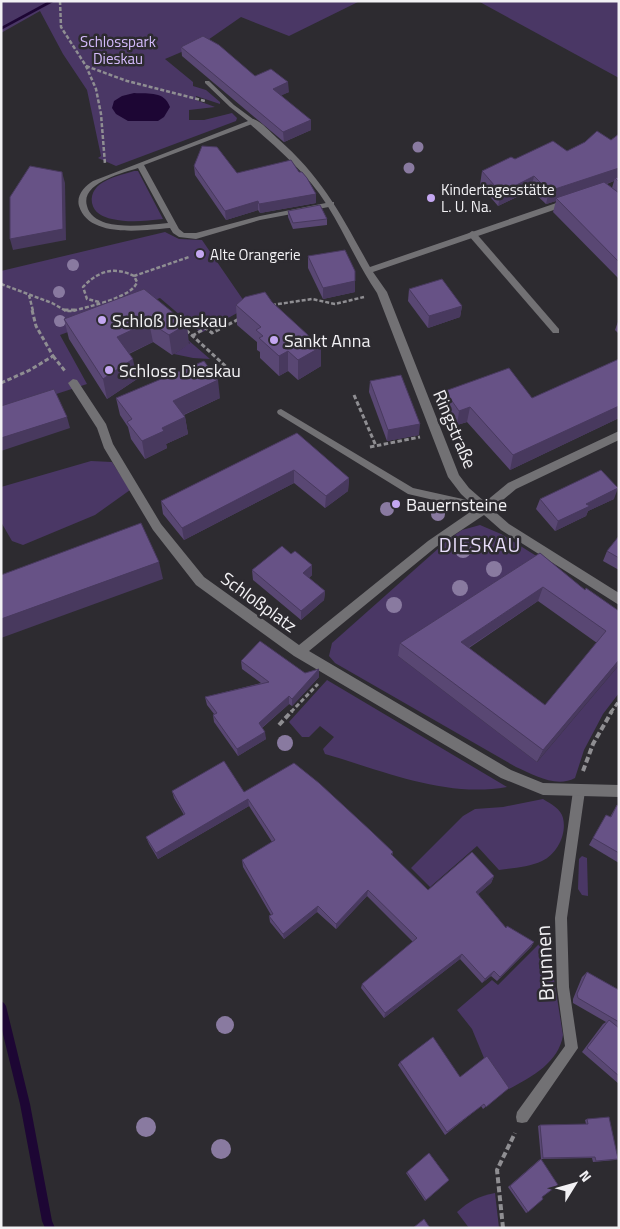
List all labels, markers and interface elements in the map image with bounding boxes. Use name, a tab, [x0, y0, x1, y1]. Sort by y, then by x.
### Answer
park label: Schlosspark Dieskau	[80, 30, 156, 70]
place label: Kindertagesstätte L. U. Na.	[441, 178, 554, 218]
marker: Kindertagesstätte L. U. Na.	[425, 192, 437, 204]
place label: Alte Orangerie	[210, 243, 301, 266]
marker: Alte Orangerie	[194, 248, 206, 260]
place label: Schloß Dieskau	[112, 307, 227, 334]
marker: Schloß Dieskau	[96, 314, 108, 326]
place label: Sankt Anna	[284, 327, 370, 354]
marker: Sankt Anna	[268, 334, 280, 346]
place label: Schloss Dieskau	[119, 357, 241, 384]
marker: Schloss Dieskau	[103, 364, 115, 376]
street label: Ringstraße	[426, 385, 484, 473]
place label: Bauernsteine	[406, 491, 507, 518]
marker: Bauernsteine	[390, 498, 402, 510]
district label: DIESKAU	[439, 529, 521, 560]
street label: Schloßplatz	[215, 565, 303, 639]
street label: Brunnen	[526, 924, 562, 1002]
north arrow	[550, 1159, 600, 1209]
text: N	[574, 1166, 597, 1186]

